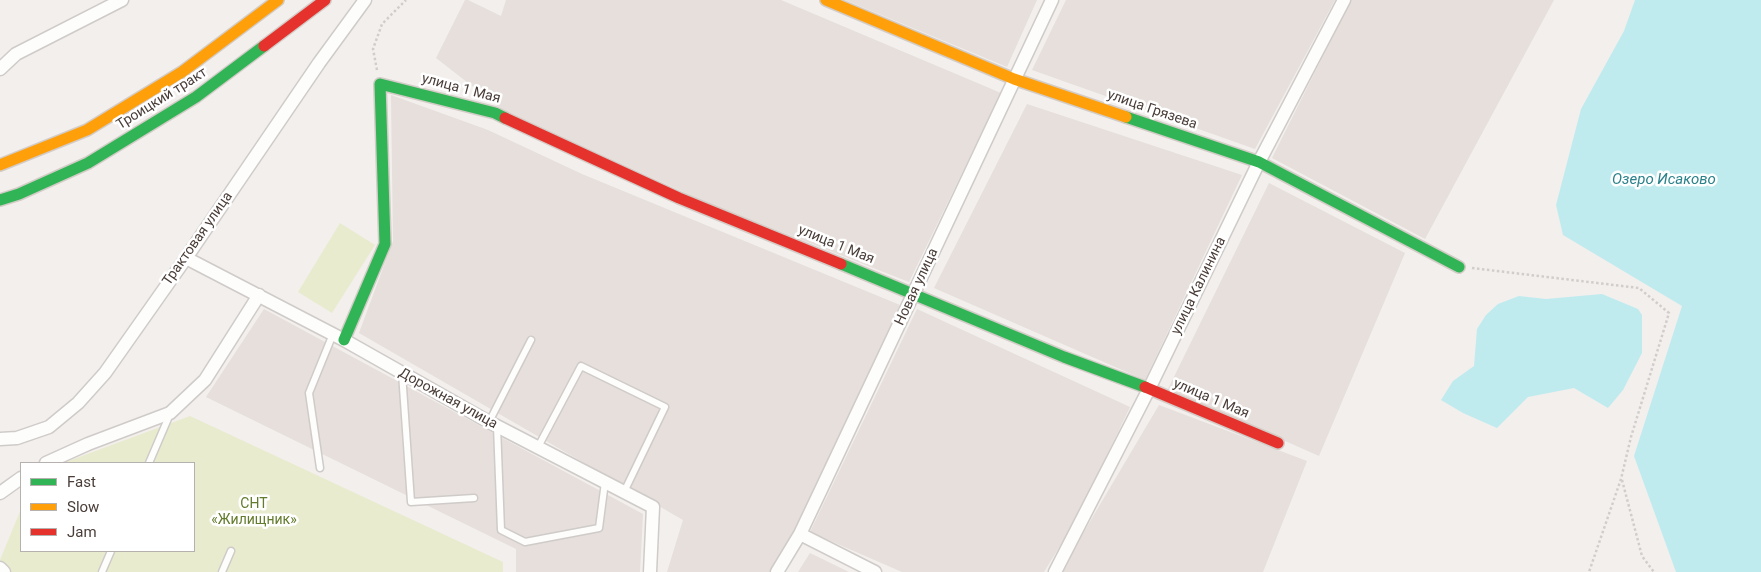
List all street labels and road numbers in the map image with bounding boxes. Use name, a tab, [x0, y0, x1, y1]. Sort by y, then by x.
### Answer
street label: Троицкий тракт	[114, 64, 210, 134]
street label: улица 1 Мая	[420, 70, 502, 108]
street label: улица Грязева	[1105, 87, 1199, 133]
street label: Трактовая улица	[159, 189, 237, 289]
street label: улица 1 Мая	[795, 222, 877, 268]
street label: улица Калинина	[1168, 234, 1230, 338]
street label: Новая улица	[892, 246, 942, 328]
street label: Дорожная улица	[396, 365, 500, 433]
street label: улица 1 Мая	[1171, 375, 1251, 423]

